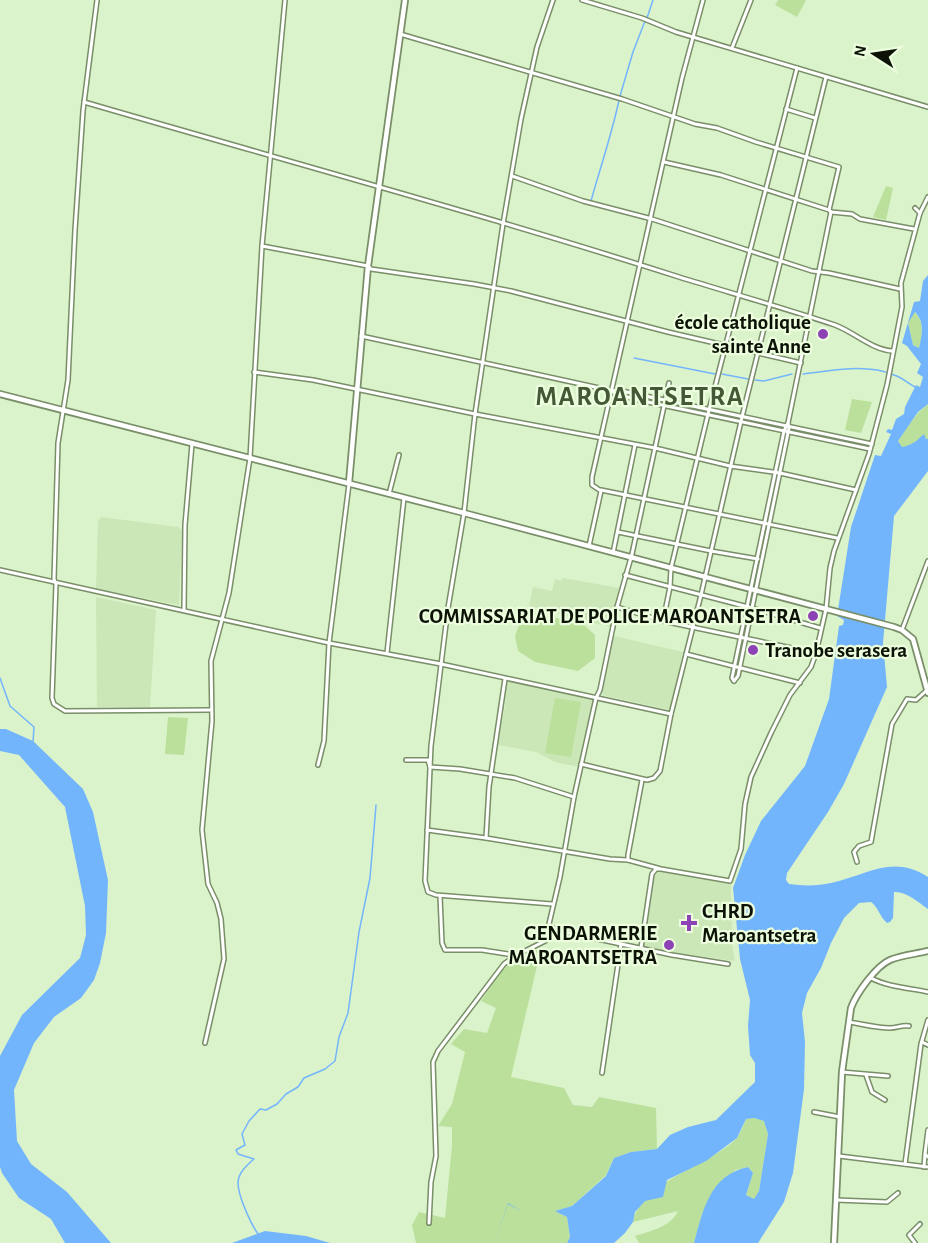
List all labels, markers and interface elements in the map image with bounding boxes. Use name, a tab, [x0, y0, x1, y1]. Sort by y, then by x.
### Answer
north arrow	[844, 24, 904, 84]
text: N	[851, 44, 869, 58]
place label: école catholique sainte Anne	[675, 312, 811, 357]
marker: école catholique sainte Anne	[816, 327, 830, 341]
district label: MAROANTSETRA	[535, 383, 745, 410]
place label: COMMISSARIAT DE POLICE MAROANTSETRA	[419, 606, 801, 627]
marker: COMMISSARIAT DE POLICE MAROANTSETRA	[806, 609, 820, 623]
place label: Tranobe serasera	[765, 640, 907, 661]
marker: Tranobe serasera	[746, 643, 760, 657]
place label: CHRD Maroantsetra	[702, 901, 817, 946]
marker: CHRD Maroantsetra	[680, 914, 698, 932]
place label: GENDARMERIE MAROANTSETRA	[508, 923, 657, 968]
marker: GENDARMERIE MAROANTSETRA	[662, 938, 676, 952]

